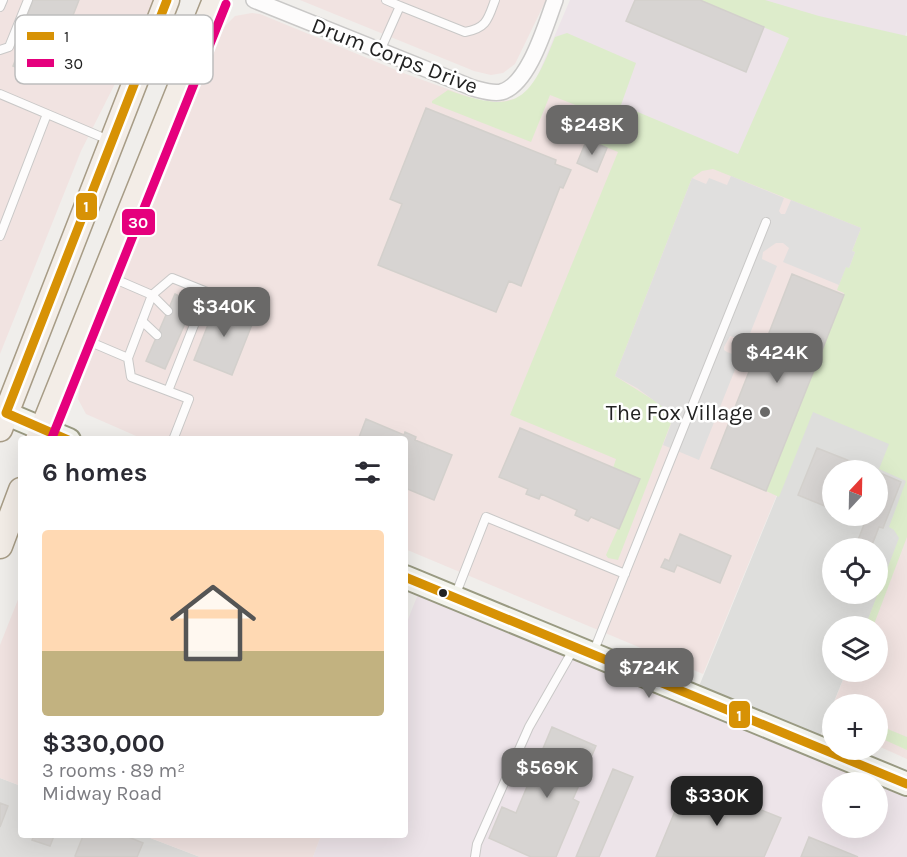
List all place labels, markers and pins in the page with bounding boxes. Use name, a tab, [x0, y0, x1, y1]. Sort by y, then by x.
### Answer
pin: $248K	[550, 105, 634, 156]
pin: $340K	[182, 287, 266, 338]
pin: $424K	[735, 333, 819, 384]
place label: The Fox Village	[606, 400, 753, 426]
marker: The Fox Village	[758, 405, 772, 419]
unlabelled marker	[437, 587, 449, 599]
pin: $724K	[607, 648, 691, 699]
pin: $569K	[505, 748, 589, 799]
pin: $330K	[675, 776, 759, 827]

